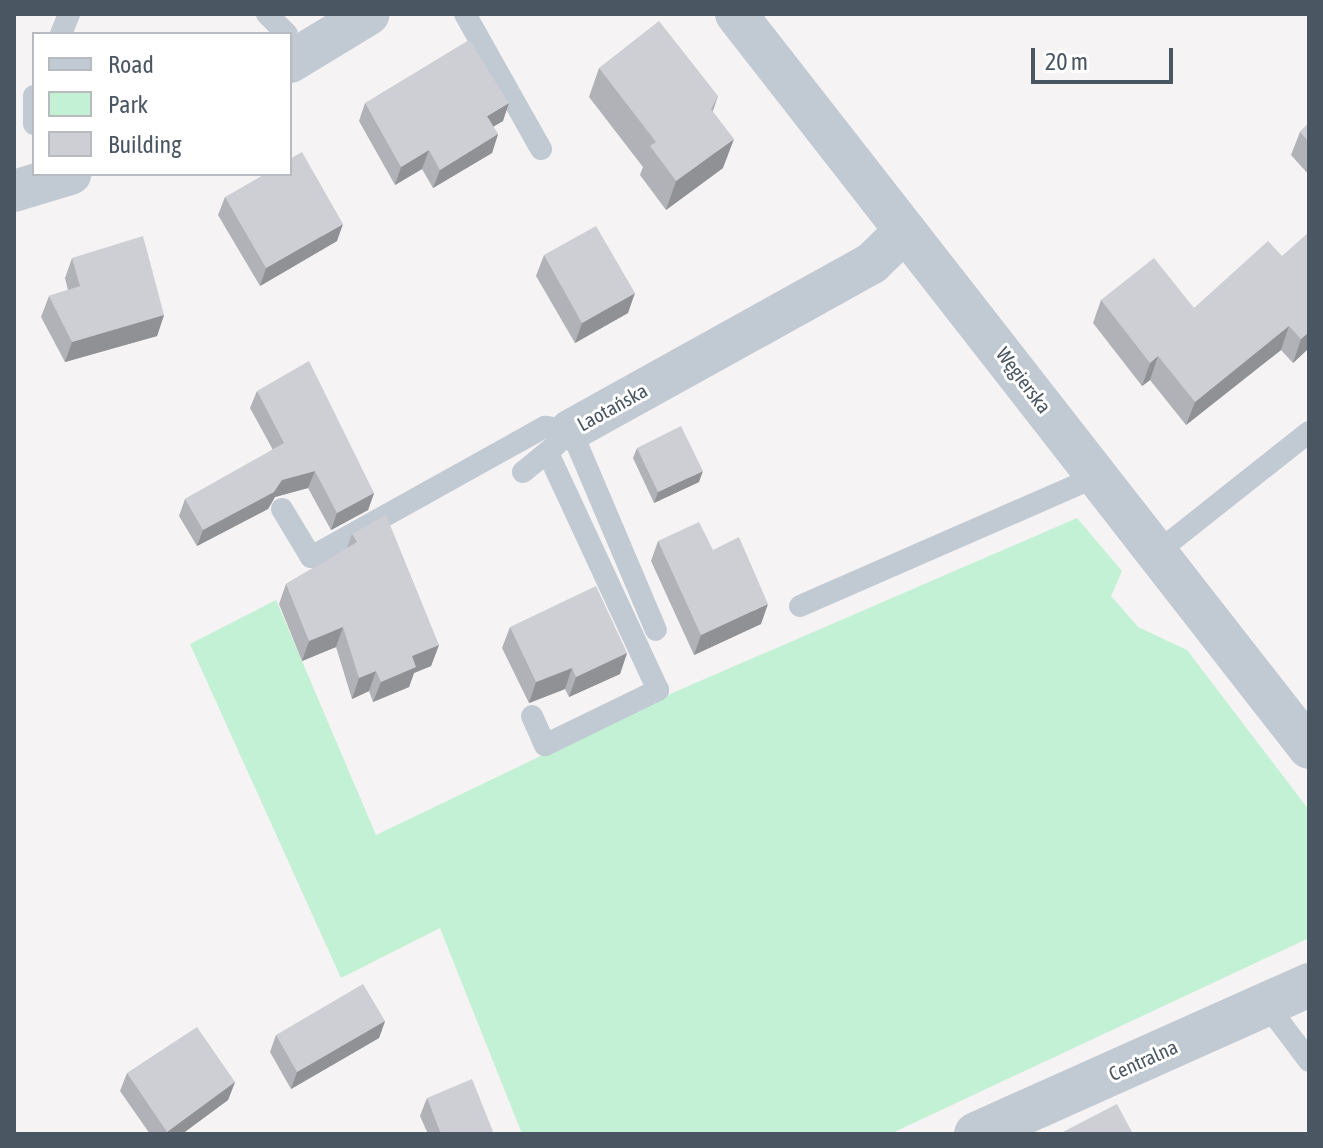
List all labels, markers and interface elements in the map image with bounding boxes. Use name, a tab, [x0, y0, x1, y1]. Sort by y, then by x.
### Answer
legend	[32, 32, 292, 176]
scale bar	[1035, 32, 1177, 82]
text: 20 m	[1045, 48, 1088, 75]
text: Road	[108, 51, 154, 78]
text: Park	[108, 91, 148, 118]
text: Building	[108, 131, 181, 158]
street label: Węgierska	[991, 342, 1057, 418]
street label: Laotańska	[573, 378, 651, 436]
street label: Centralna	[1105, 1034, 1181, 1086]

